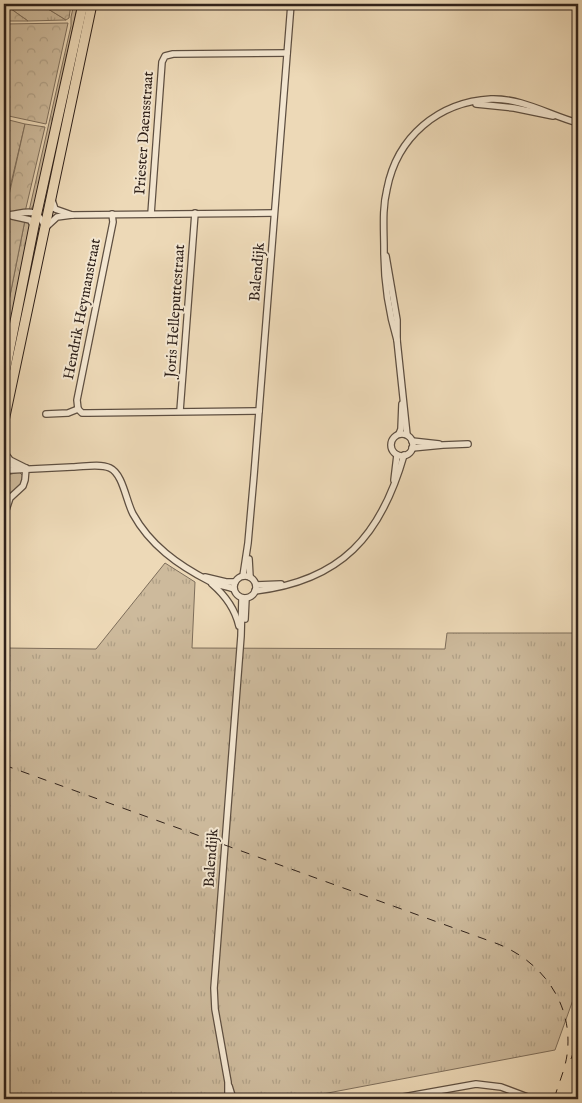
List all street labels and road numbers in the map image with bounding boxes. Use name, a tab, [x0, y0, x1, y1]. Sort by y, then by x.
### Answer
street label: Priester Daensstraat	[130, 71, 158, 195]
street label: Hendrik Heymanstraat	[59, 237, 105, 381]
street label: Balendijk	[245, 241, 269, 302]
street label: Joris Helleputtestraat	[161, 244, 189, 380]
street label: Balendijk	[199, 827, 223, 888]

